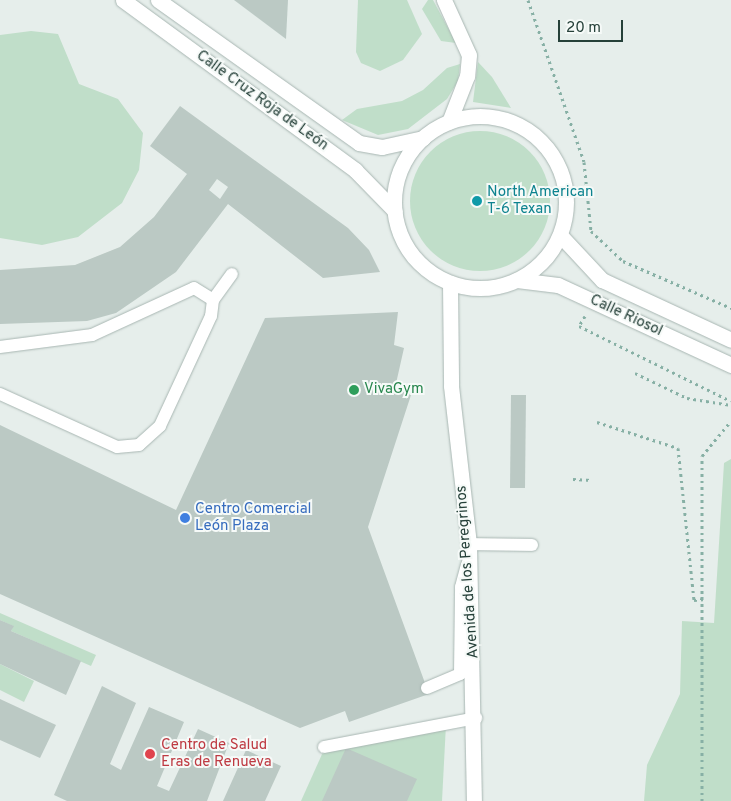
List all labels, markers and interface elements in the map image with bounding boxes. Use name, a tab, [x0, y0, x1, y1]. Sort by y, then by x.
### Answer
scale bar	[561, 10, 626, 42]
text: 20 m	[566, 19, 601, 38]
street label: Calle Cruz Roja de León	[192, 47, 332, 155]
place label: North American T-6 Texan	[487, 183, 594, 218]
marker: North American T-6 Texan	[471, 195, 483, 207]
street label: Calle Riosol	[587, 291, 665, 341]
place label: VivaGym	[364, 381, 424, 399]
marker: VivaGym	[348, 384, 360, 396]
street label: Avenida de los Peregrinos	[453, 485, 483, 659]
place label: Centro Comercial León Plaza	[195, 500, 311, 535]
marker: Centro Comercial León Plaza	[179, 512, 191, 524]
place label: Centro de Salud Eras de Renueva	[161, 736, 272, 771]
marker: Centro de Salud Eras de Renueva	[143, 747, 157, 761]

